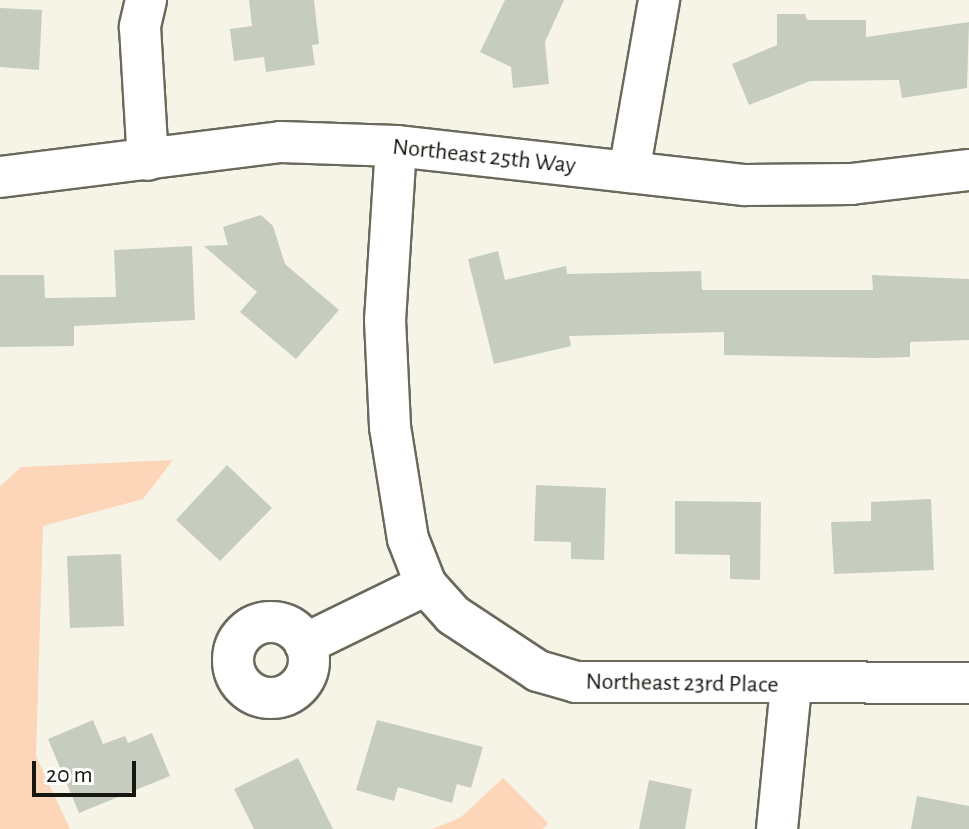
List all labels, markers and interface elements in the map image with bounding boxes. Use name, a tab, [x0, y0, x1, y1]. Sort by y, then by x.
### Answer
street label: Northeast 25th Way	[391, 133, 577, 181]
street label: Northeast 23rd Place	[585, 668, 779, 700]
scale bar	[36, 745, 140, 795]
text: 20 m	[46, 763, 93, 787]

